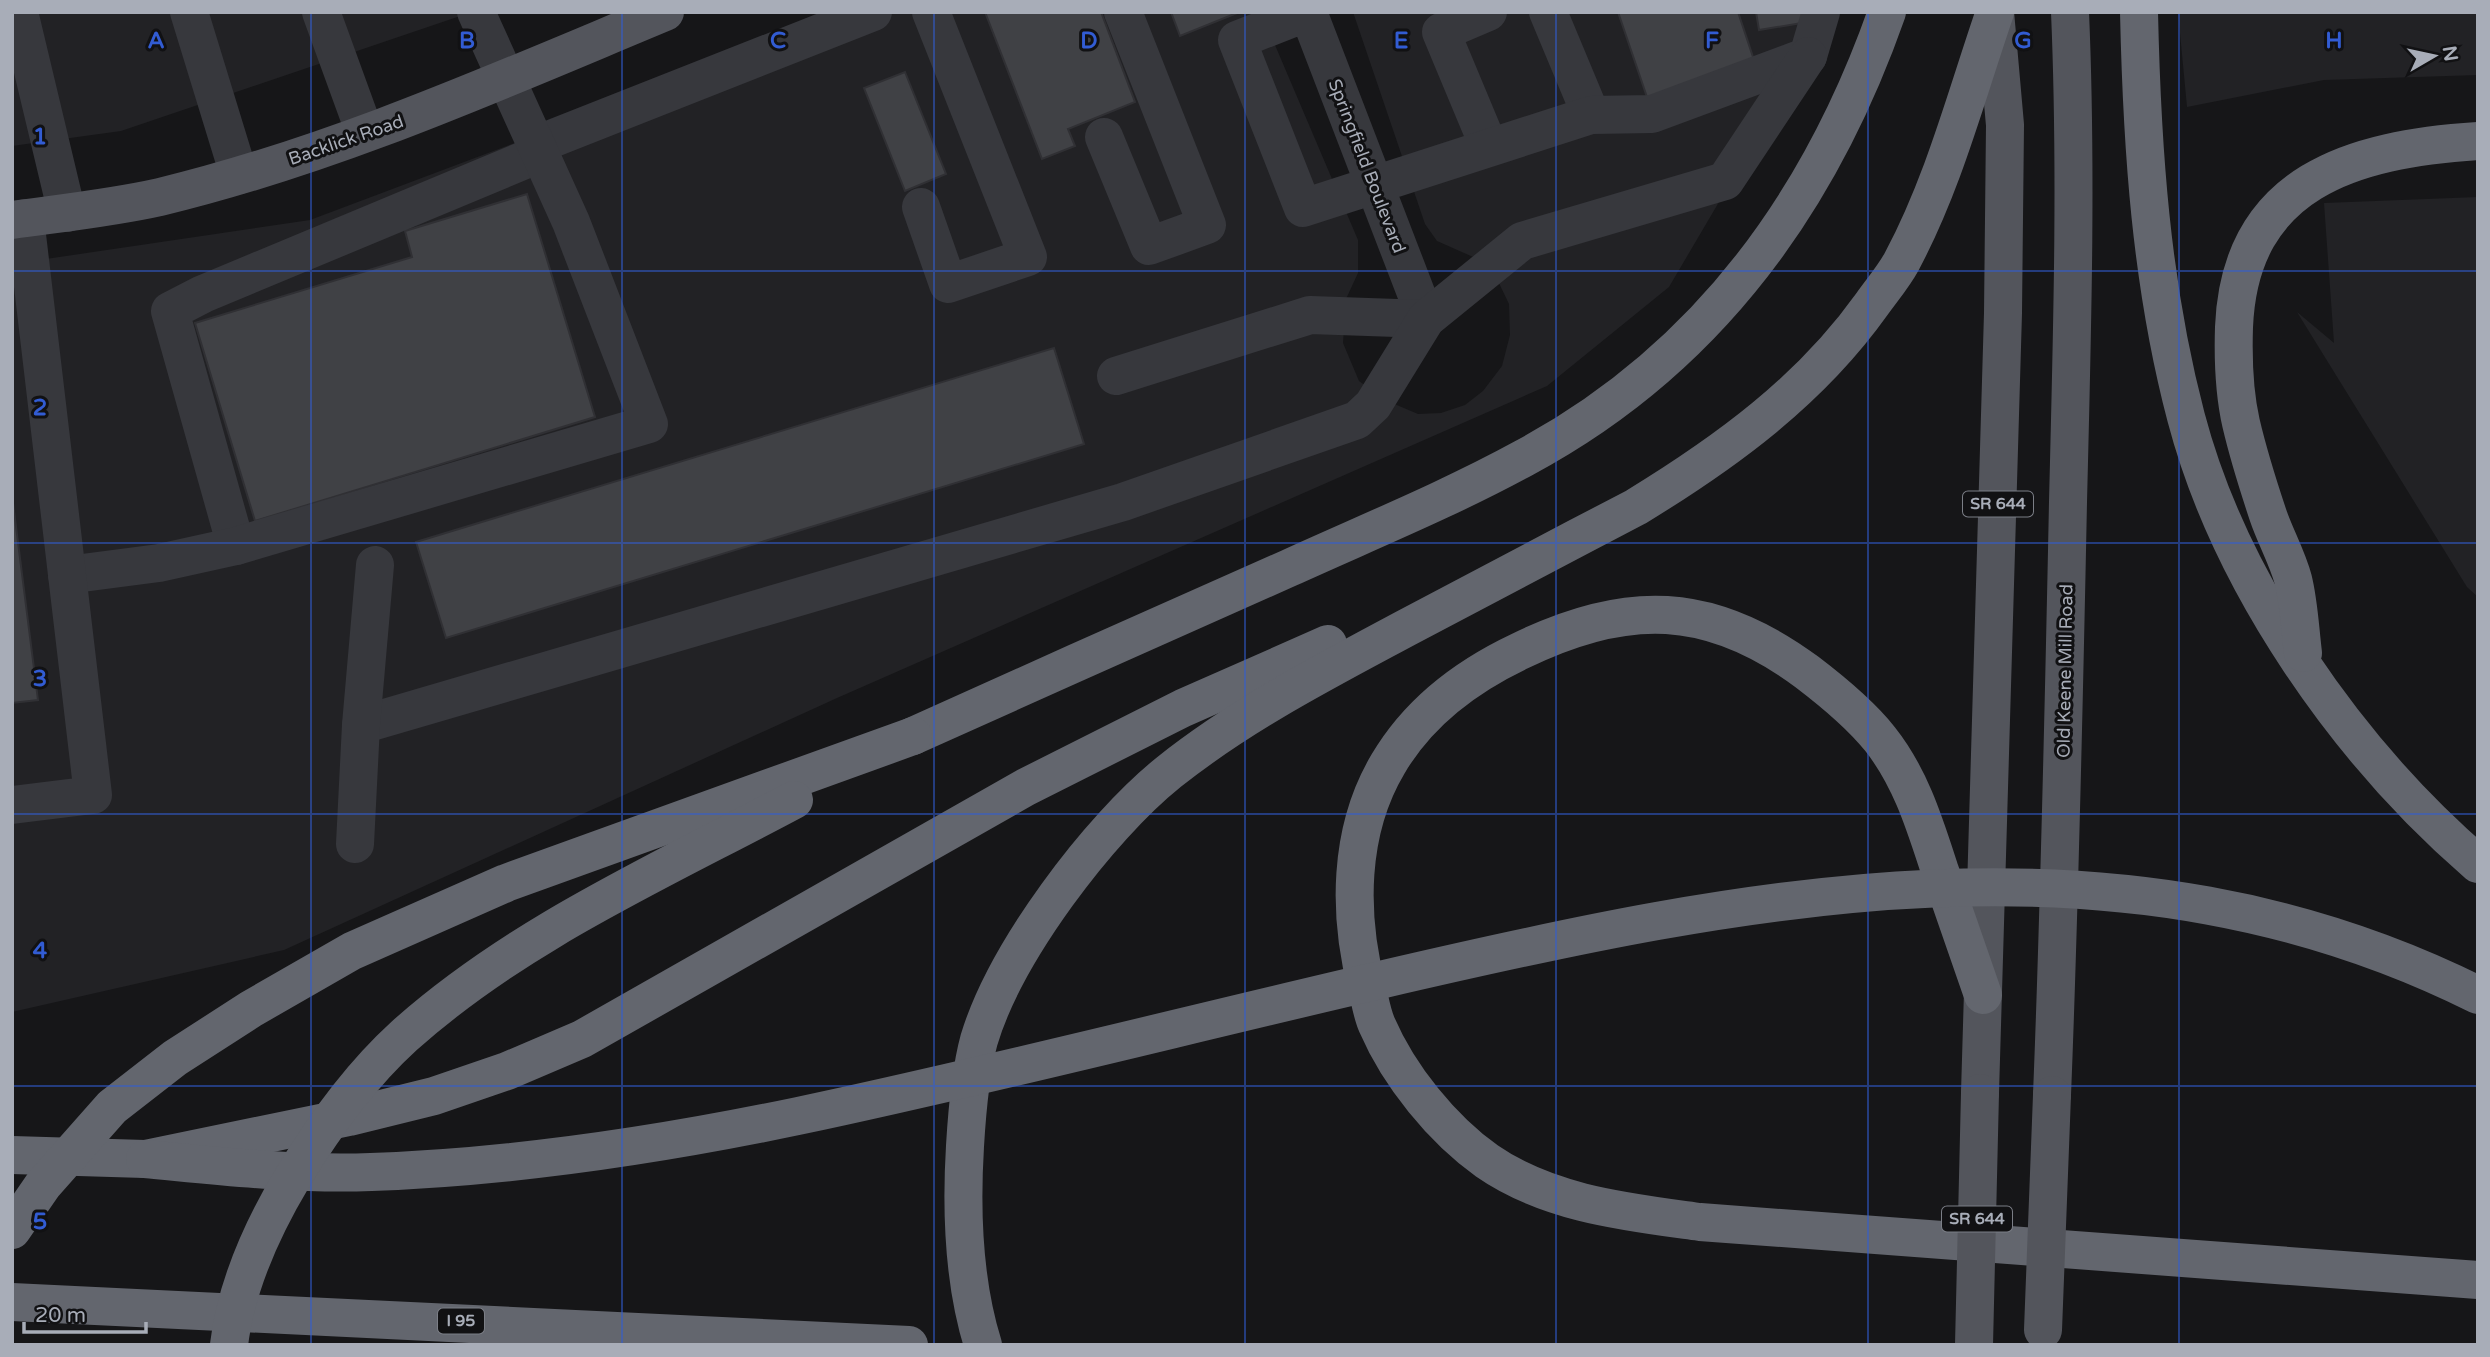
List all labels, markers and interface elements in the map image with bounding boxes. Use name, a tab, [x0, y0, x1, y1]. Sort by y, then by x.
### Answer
north arrow	[2399, 21, 2469, 91]
text: A	[147, 27, 165, 55]
text: B	[459, 27, 475, 55]
text: C	[770, 27, 786, 55]
text: D	[1080, 27, 1098, 55]
text: E	[1394, 27, 1408, 55]
text: F	[1705, 27, 1719, 55]
text: G	[2014, 27, 2032, 55]
text: H	[2325, 27, 2343, 55]
text: N	[2438, 44, 2462, 63]
street label: Springfield Boulevard	[1324, 76, 1410, 256]
street label: Backlick Road	[286, 110, 406, 170]
text: 1	[33, 123, 47, 151]
text: 2	[33, 394, 47, 422]
road number: SR 644	[1963, 491, 2033, 516]
street label: Old Keene Mill Road	[2052, 584, 2078, 758]
text: 3	[33, 665, 47, 693]
text: 4	[33, 937, 48, 965]
road number: SR 644	[1942, 1206, 2012, 1232]
text: 5	[33, 1208, 47, 1236]
scale bar	[24, 1290, 147, 1334]
text: 20 m	[35, 1303, 86, 1328]
road number: I 95	[438, 1308, 484, 1334]

